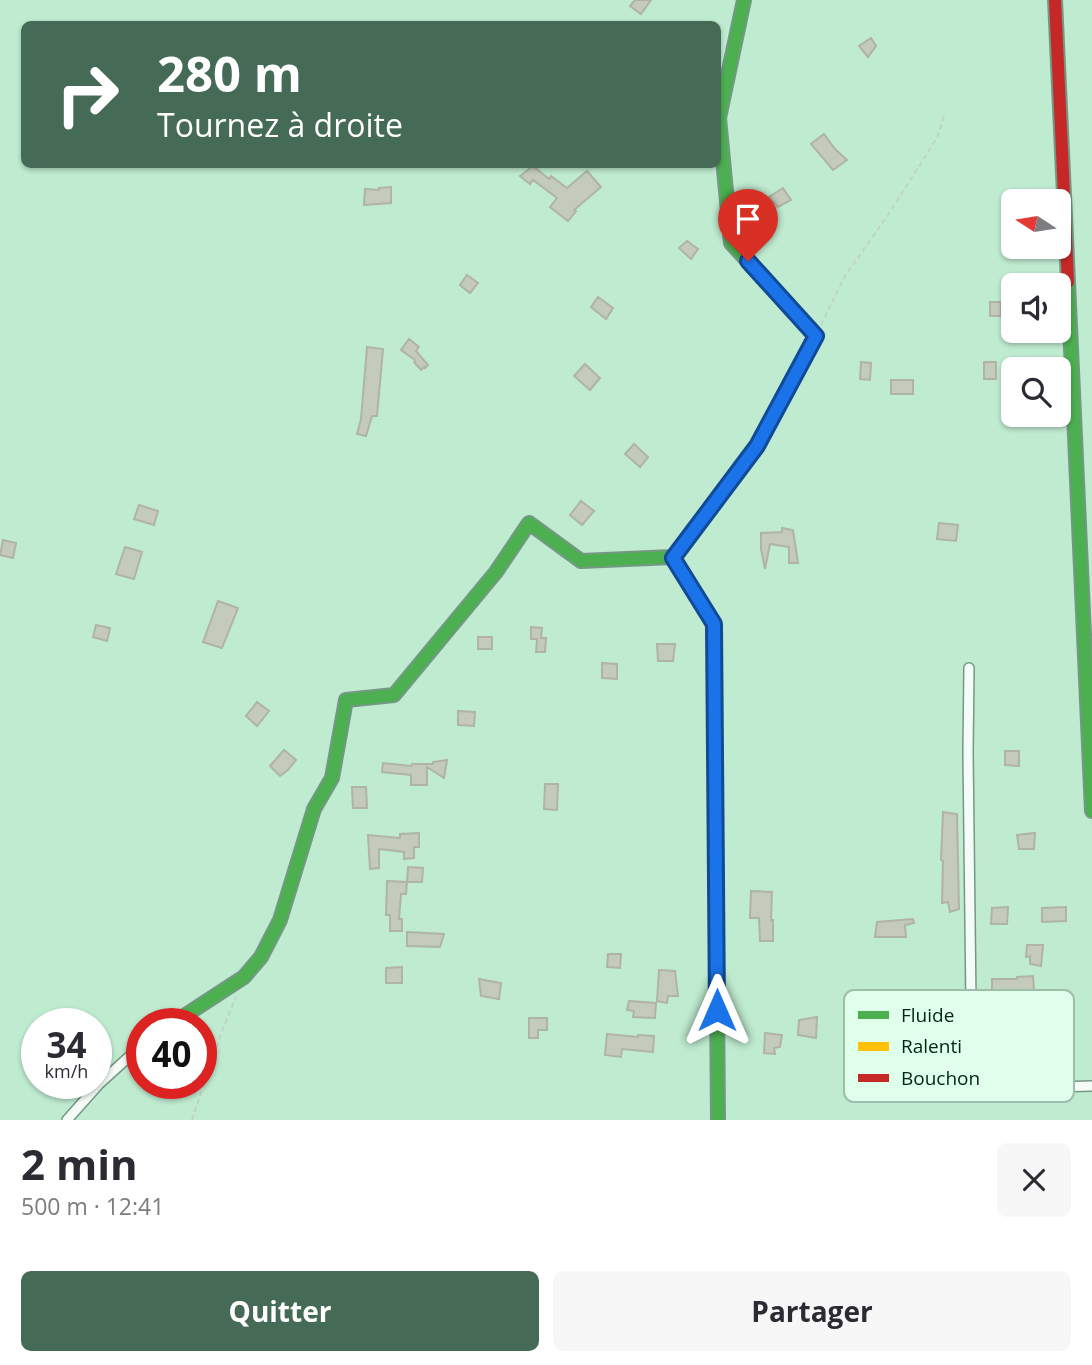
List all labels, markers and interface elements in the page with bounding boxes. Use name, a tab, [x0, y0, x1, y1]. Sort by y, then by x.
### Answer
text: 280 m	[157, 40, 302, 106]
icon: right	[42, 49, 133, 140]
text: Tournez à droite	[157, 103, 403, 146]
pin	[718, 189, 778, 261]
north arrow	[1001, 189, 1071, 259]
map controls	[1001, 189, 1071, 427]
icon: arrive	[729, 200, 767, 238]
button: sound	[1001, 273, 1071, 343]
button: search	[1001, 357, 1071, 427]
position arrow	[680, 973, 754, 1047]
legend	[844, 990, 1074, 1102]
text: Fluide	[901, 1002, 954, 1028]
speed limit sign: 40	[126, 1008, 217, 1099]
text: 34	[46, 1021, 87, 1068]
text: Ralenti	[901, 1033, 962, 1059]
text: km/h	[45, 1059, 88, 1083]
text: Bouchon	[901, 1065, 980, 1091]
text: 2 min	[21, 1135, 138, 1192]
button: close	[997, 1143, 1071, 1217]
text: 500 m · 12:41	[21, 1190, 164, 1222]
button: Quitter	[21, 1271, 539, 1351]
button: Partager	[553, 1271, 1071, 1351]

